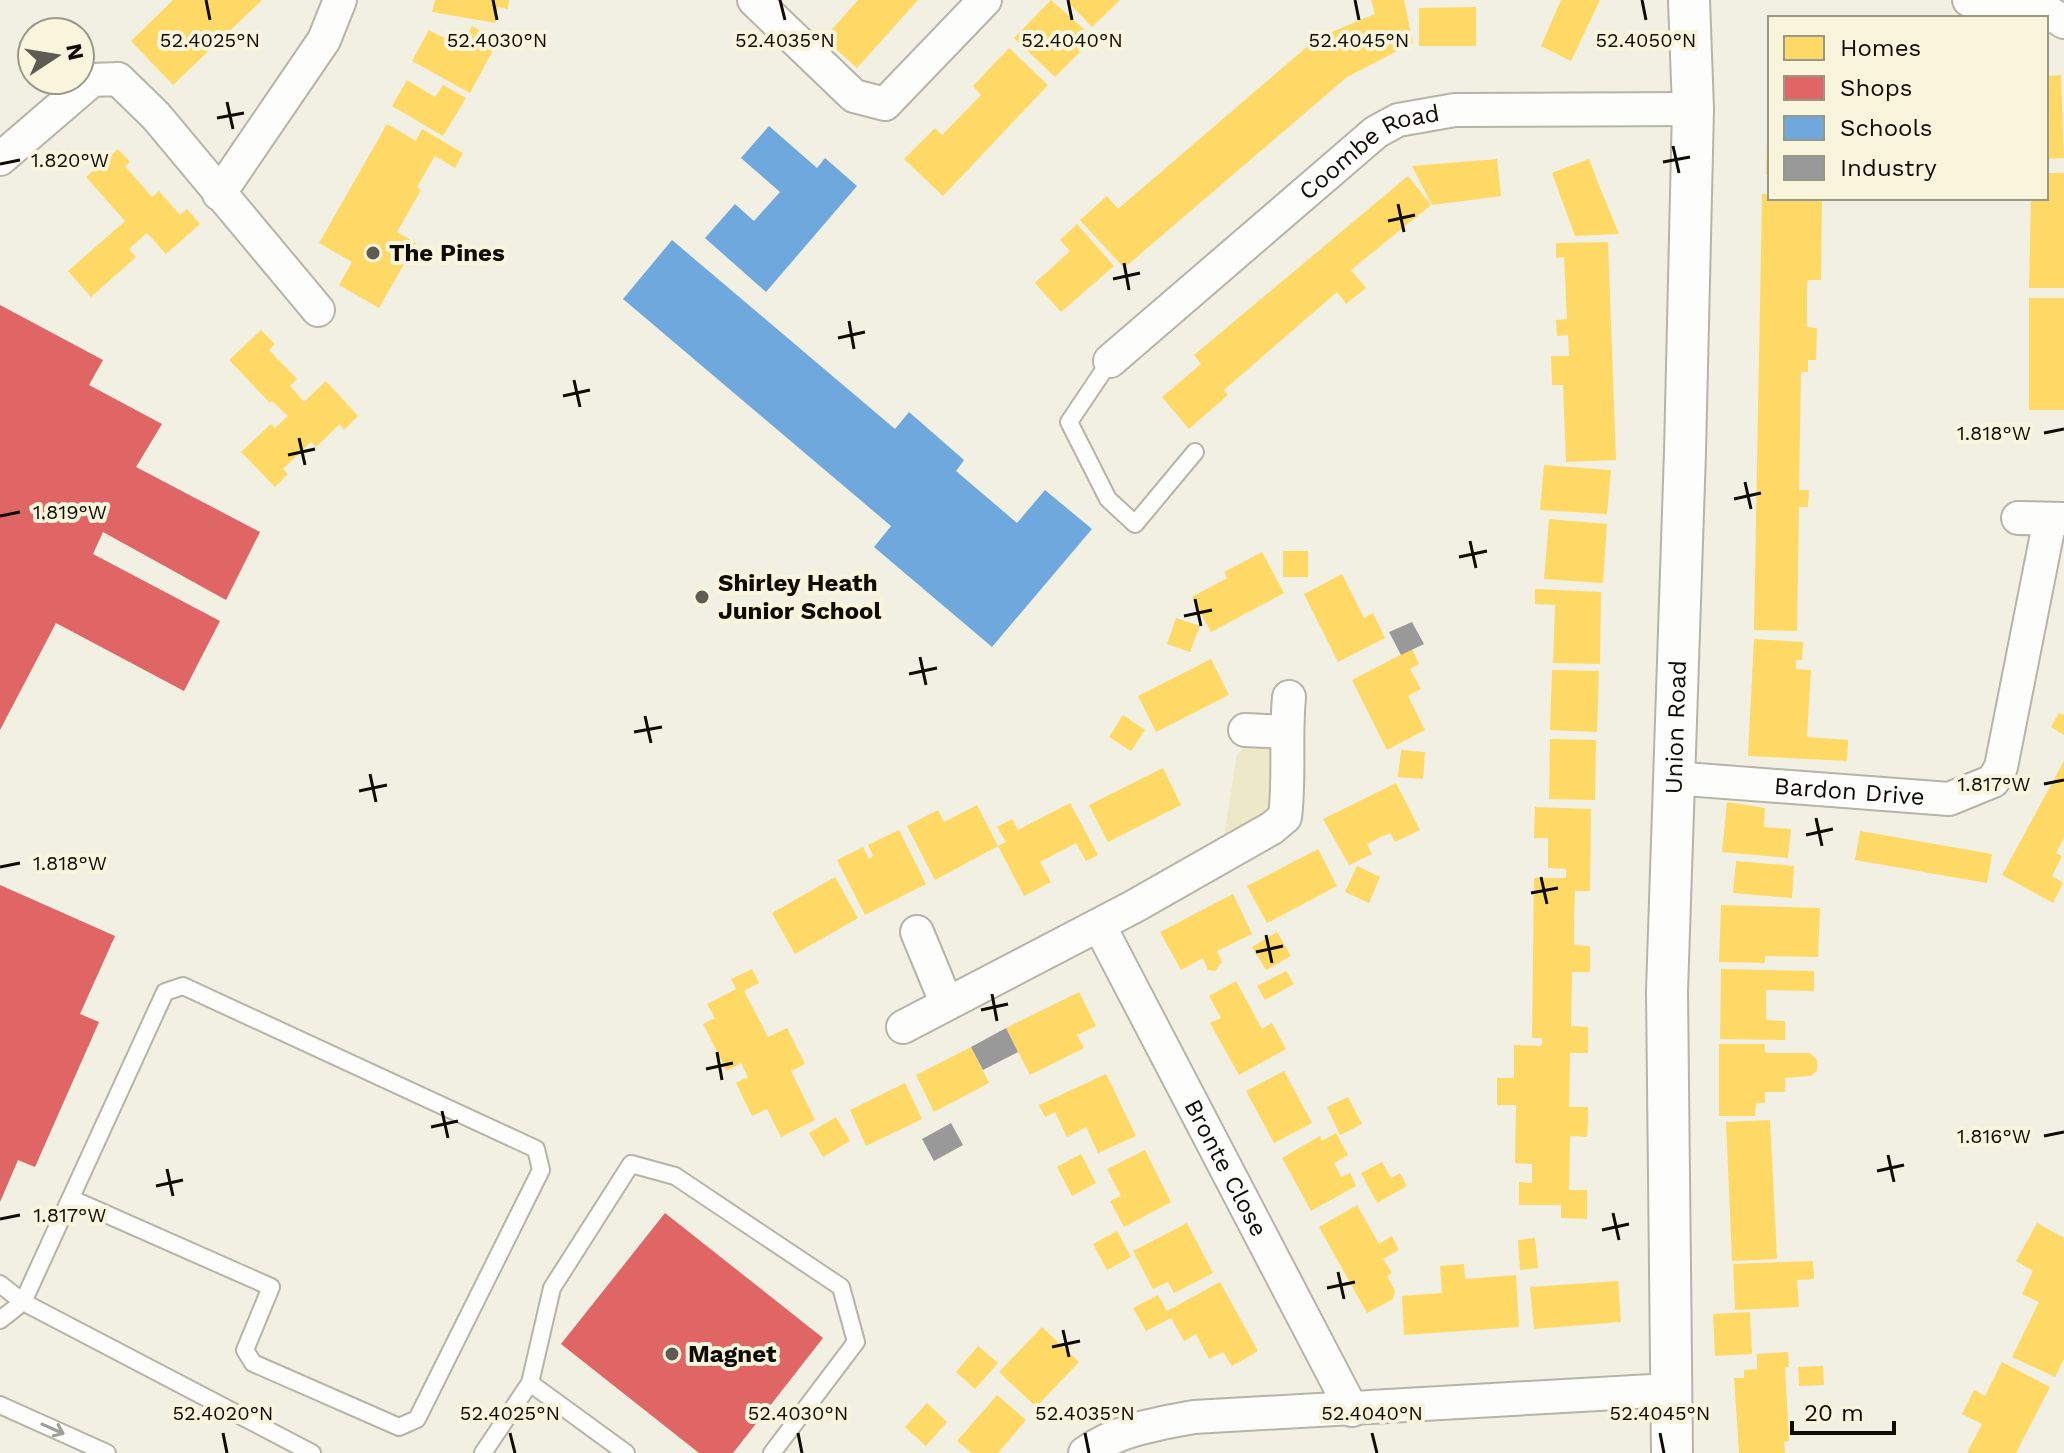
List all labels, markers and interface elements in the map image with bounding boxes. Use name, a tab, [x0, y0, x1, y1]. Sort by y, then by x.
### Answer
north arrow	[16, 16, 96, 96]
legend	[1768, 16, 2048, 200]
text: 52.4025°N	[160, 28, 260, 52]
text: 52.4030°N	[447, 28, 547, 52]
text: 52.4035°N	[735, 28, 835, 52]
text: 52.4040°N	[1021, 28, 1123, 52]
text: 52.4045°N	[1309, 28, 1409, 52]
text: 52.4050°N	[1595, 28, 1697, 52]
text: Homes	[1840, 34, 1921, 62]
text: N	[61, 41, 89, 63]
text: Shops	[1840, 74, 1912, 102]
street label: Coombe Road	[1293, 99, 1442, 206]
text: Schools	[1840, 114, 1932, 142]
text: 1.820°W	[31, 148, 109, 172]
text: Industry	[1840, 154, 1937, 182]
place label: The Pines	[389, 239, 505, 267]
marker: The Pines	[364, 244, 382, 262]
text: 1.818°W	[1957, 421, 2031, 445]
text: 1.819°W	[33, 500, 107, 524]
place label: Shirley Heath Junior School	[718, 569, 881, 625]
marker: Shirley Heath Junior School	[693, 588, 711, 606]
street label: Union Road	[1660, 660, 1692, 795]
street label: Bardon Drive	[1773, 772, 1926, 811]
text: 1.817°W	[1958, 772, 2030, 796]
text: 1.818°W	[33, 851, 107, 875]
street label: Bronte Close	[1178, 1094, 1273, 1241]
text: 1.816°W	[1957, 1124, 2031, 1148]
text: 1.817°W	[34, 1203, 106, 1227]
place label: Magnet	[688, 1340, 777, 1368]
marker: Magnet	[663, 1345, 681, 1363]
scale bar	[1792, 1385, 1894, 1435]
text: 20 m	[1804, 1399, 1864, 1427]
text: 52.4020°N	[172, 1401, 274, 1425]
text: 52.4025°N	[460, 1401, 560, 1425]
text: 52.4030°N	[748, 1401, 848, 1425]
text: 52.4035°N	[1035, 1401, 1135, 1425]
text: 52.4040°N	[1321, 1401, 1423, 1425]
text: 52.4045°N	[1610, 1401, 1710, 1425]
one-way arrow	[41, 1422, 65, 1437]

